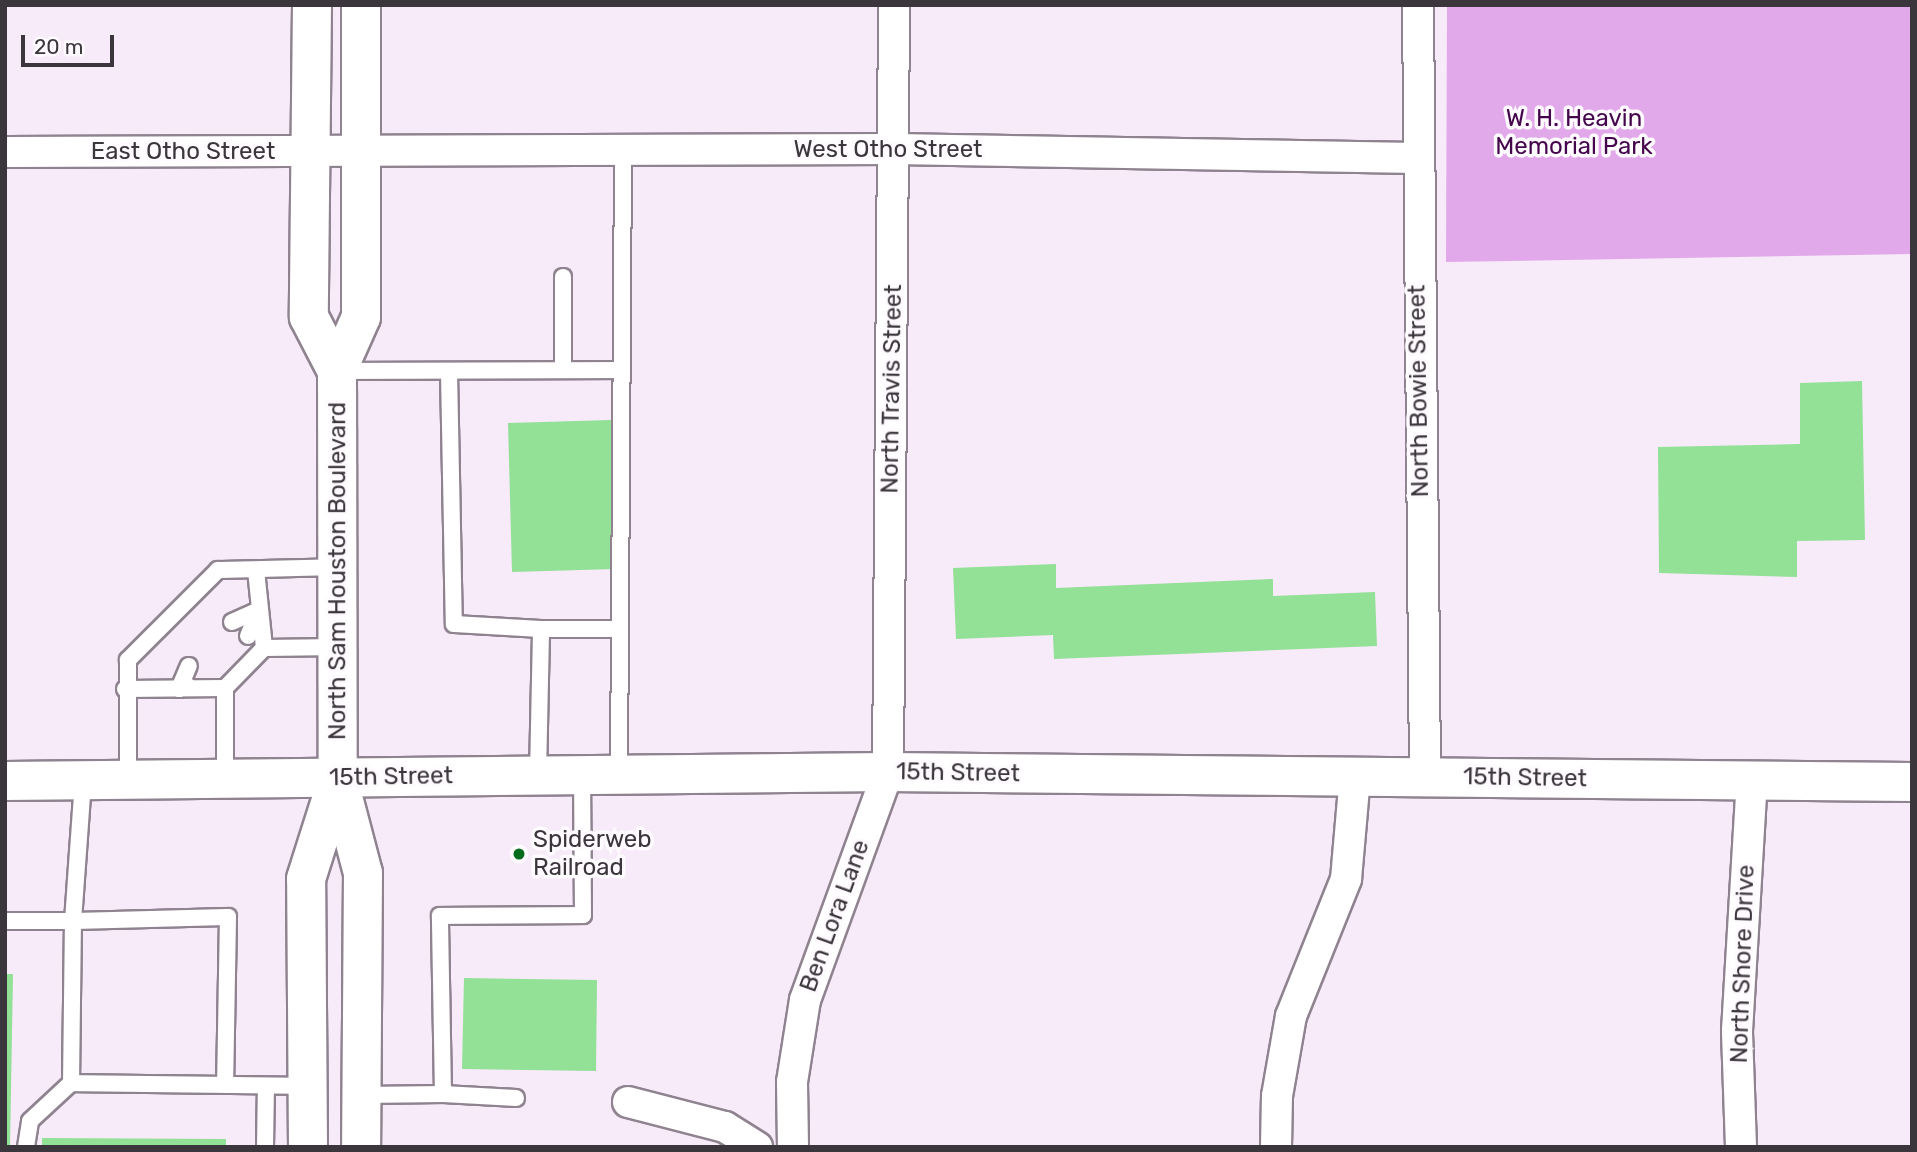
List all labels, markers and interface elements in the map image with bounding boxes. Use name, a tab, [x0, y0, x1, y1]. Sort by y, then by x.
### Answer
scale bar	[24, 21, 117, 65]
text: 20 m	[34, 34, 83, 59]
park label: W. H. Heavin Memorial Park	[1495, 105, 1653, 161]
street label: West Otho Street	[794, 136, 982, 164]
street label: East Otho Street	[91, 138, 275, 166]
street label: North Travis Street	[876, 284, 908, 494]
street label: North Bowie Street	[1403, 284, 1435, 498]
street label: North Sam Houston Boulevard	[324, 402, 352, 740]
street label: 15th Street	[896, 758, 1020, 788]
street label: 15th Street	[329, 762, 453, 792]
street label: 15th Street	[1463, 763, 1587, 793]
place label: Spiderweb Railroad	[533, 826, 652, 882]
street label: Ben Lora Lane	[794, 836, 876, 996]
marker: Spiderweb Railroad	[511, 846, 527, 862]
street label: North Shore Drive	[1725, 864, 1761, 1064]

